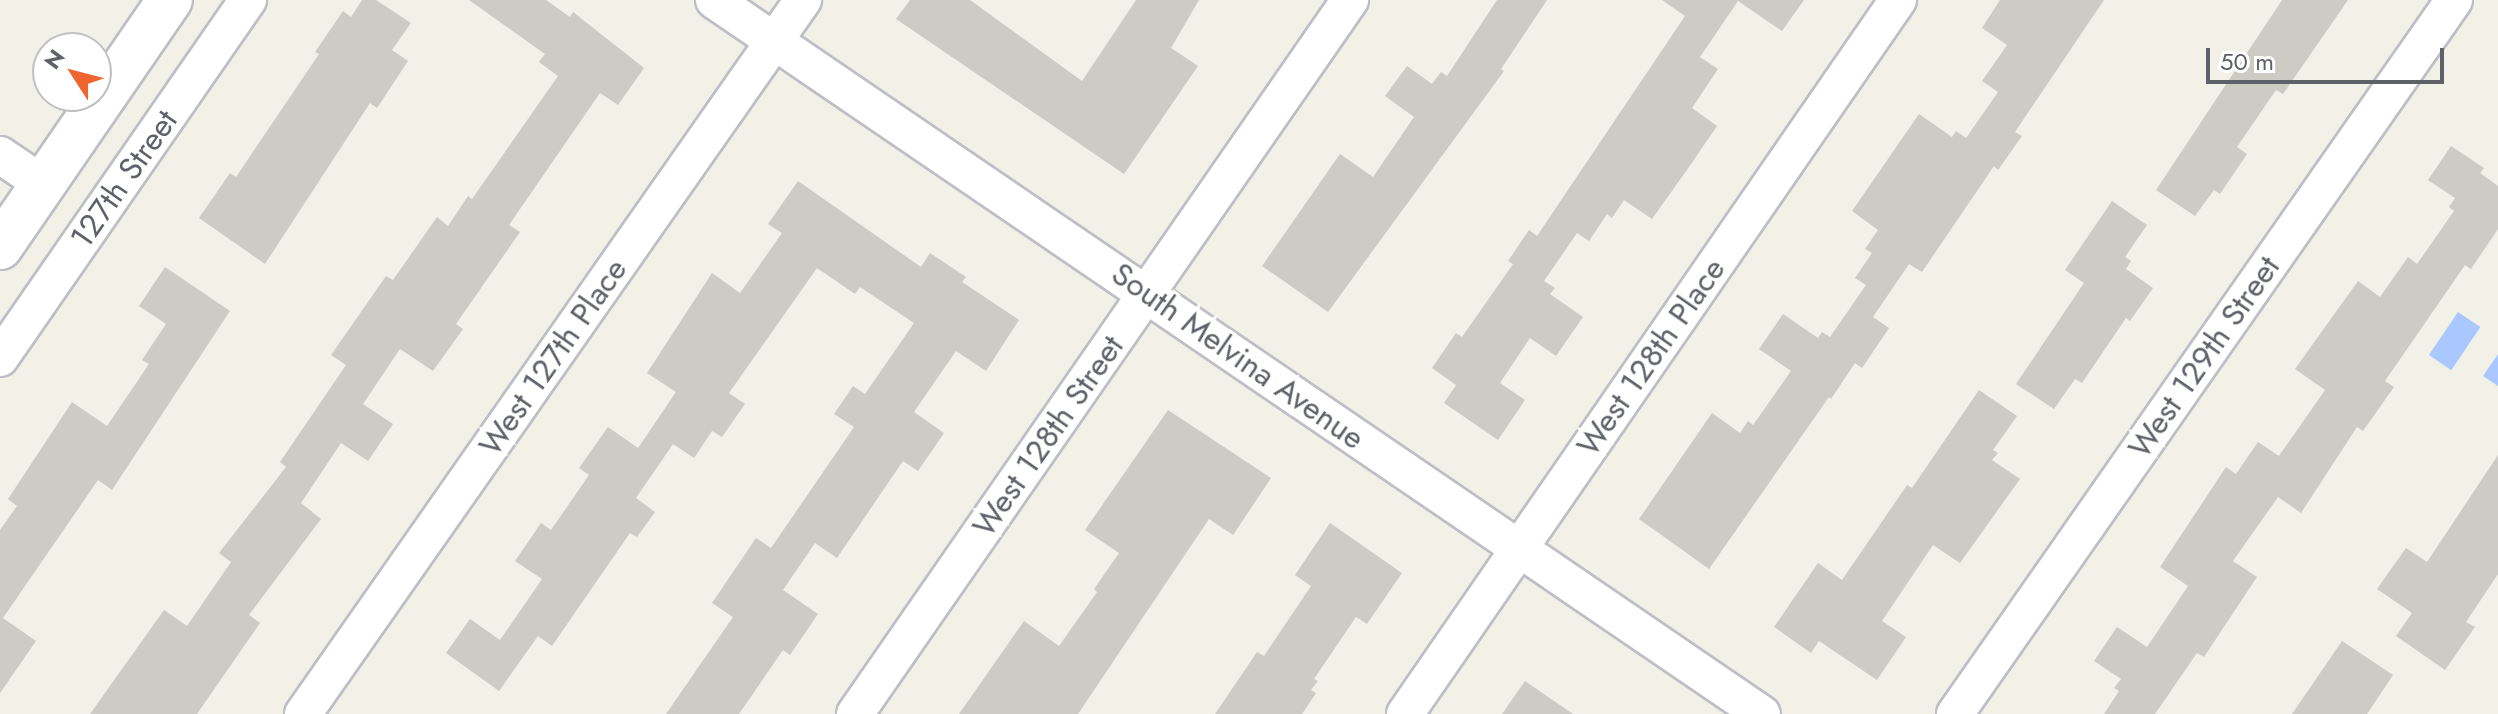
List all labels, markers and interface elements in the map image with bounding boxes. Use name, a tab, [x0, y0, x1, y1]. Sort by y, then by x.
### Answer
north arrow	[32, 32, 112, 112]
scale bar	[2210, 32, 2448, 82]
text: N	[36, 43, 72, 76]
text: 50 m	[2220, 44, 2274, 79]
street label: 127th Street	[62, 103, 186, 255]
street label: West 129th Street	[2120, 249, 2288, 465]
street label: West 127th Place	[471, 251, 635, 463]
street label: West 128th Place	[1569, 251, 1733, 463]
street label: South Melvina Avenue	[1104, 254, 1372, 458]
street label: West 128th Street	[965, 328, 1131, 544]

